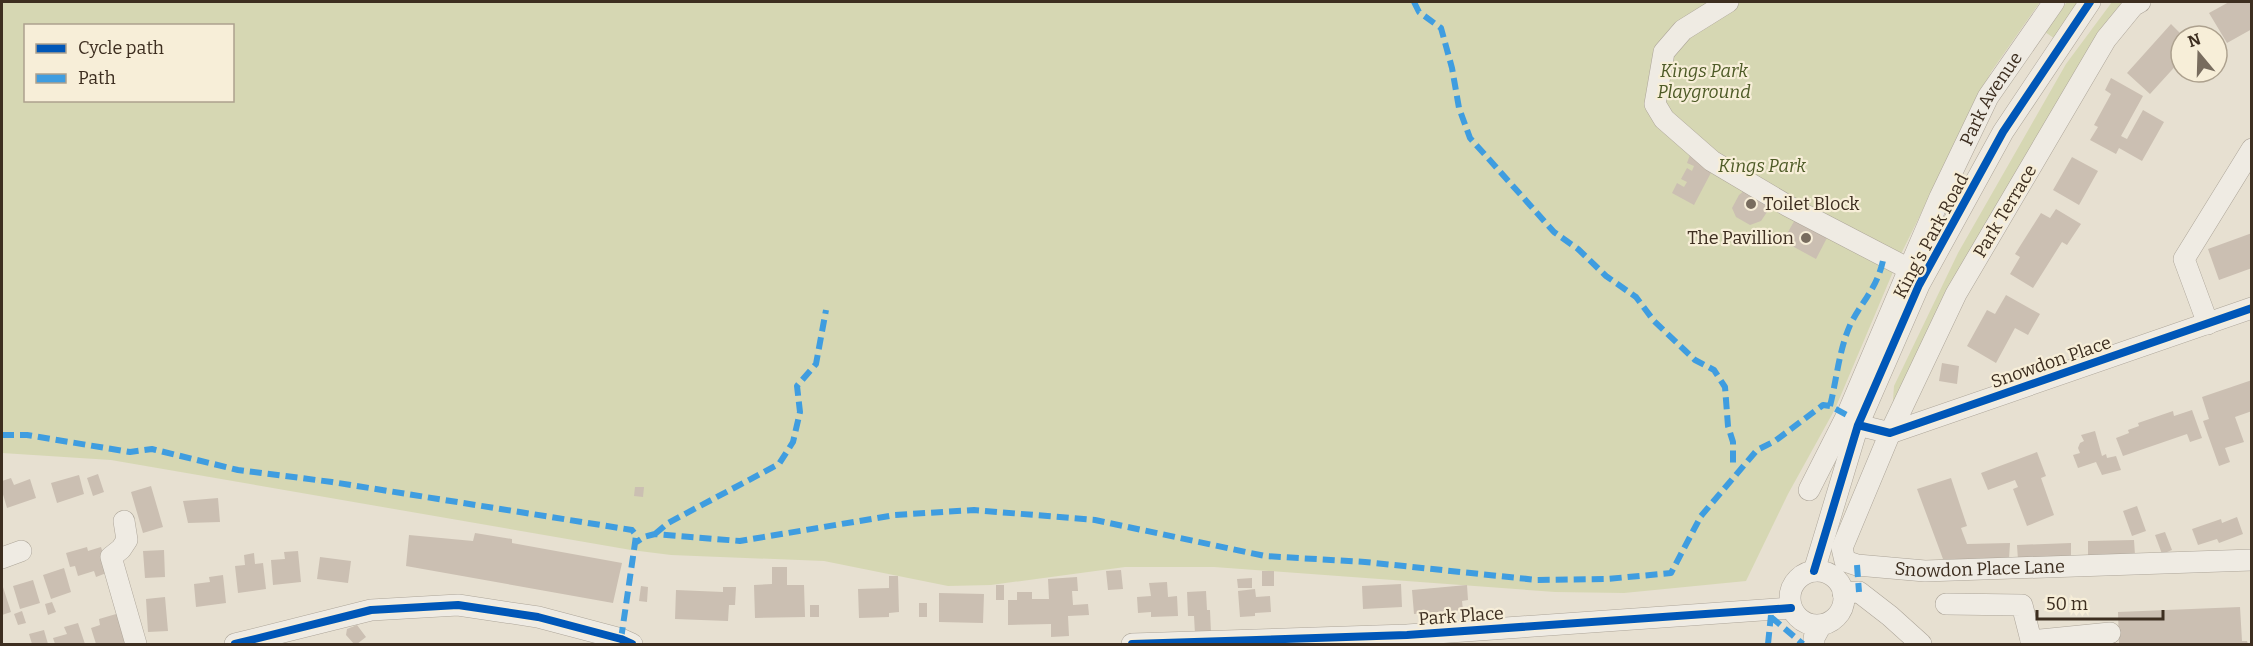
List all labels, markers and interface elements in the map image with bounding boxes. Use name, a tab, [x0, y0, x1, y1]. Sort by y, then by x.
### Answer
legend	[24, 24, 234, 102]
north arrow	[2169, 24, 2229, 84]
text: N	[2185, 29, 2203, 51]
text: Cycle path	[78, 37, 164, 59]
street label: Park Avenue	[1955, 48, 2027, 149]
park label: Kings Park Playground	[1657, 60, 1751, 103]
text: Path	[78, 67, 116, 89]
park label: Kings Park	[1718, 155, 1806, 177]
street label: Park Terrace	[1969, 160, 2041, 262]
street label: King's Park Road	[1889, 169, 1973, 302]
place label: Toilet Block	[1763, 193, 1860, 215]
marker: Toilet Block	[1744, 197, 1758, 211]
place label: The Pavillion	[1687, 227, 1795, 249]
marker: The Pavillion	[1799, 231, 1813, 245]
street label: Snowdon Place	[1988, 331, 2114, 393]
street label: Snowdon Place Lane	[1894, 555, 2065, 582]
scale bar	[2037, 583, 2163, 621]
text: 50 m	[2046, 593, 2088, 615]
street label: Park Place	[1418, 602, 1504, 630]

